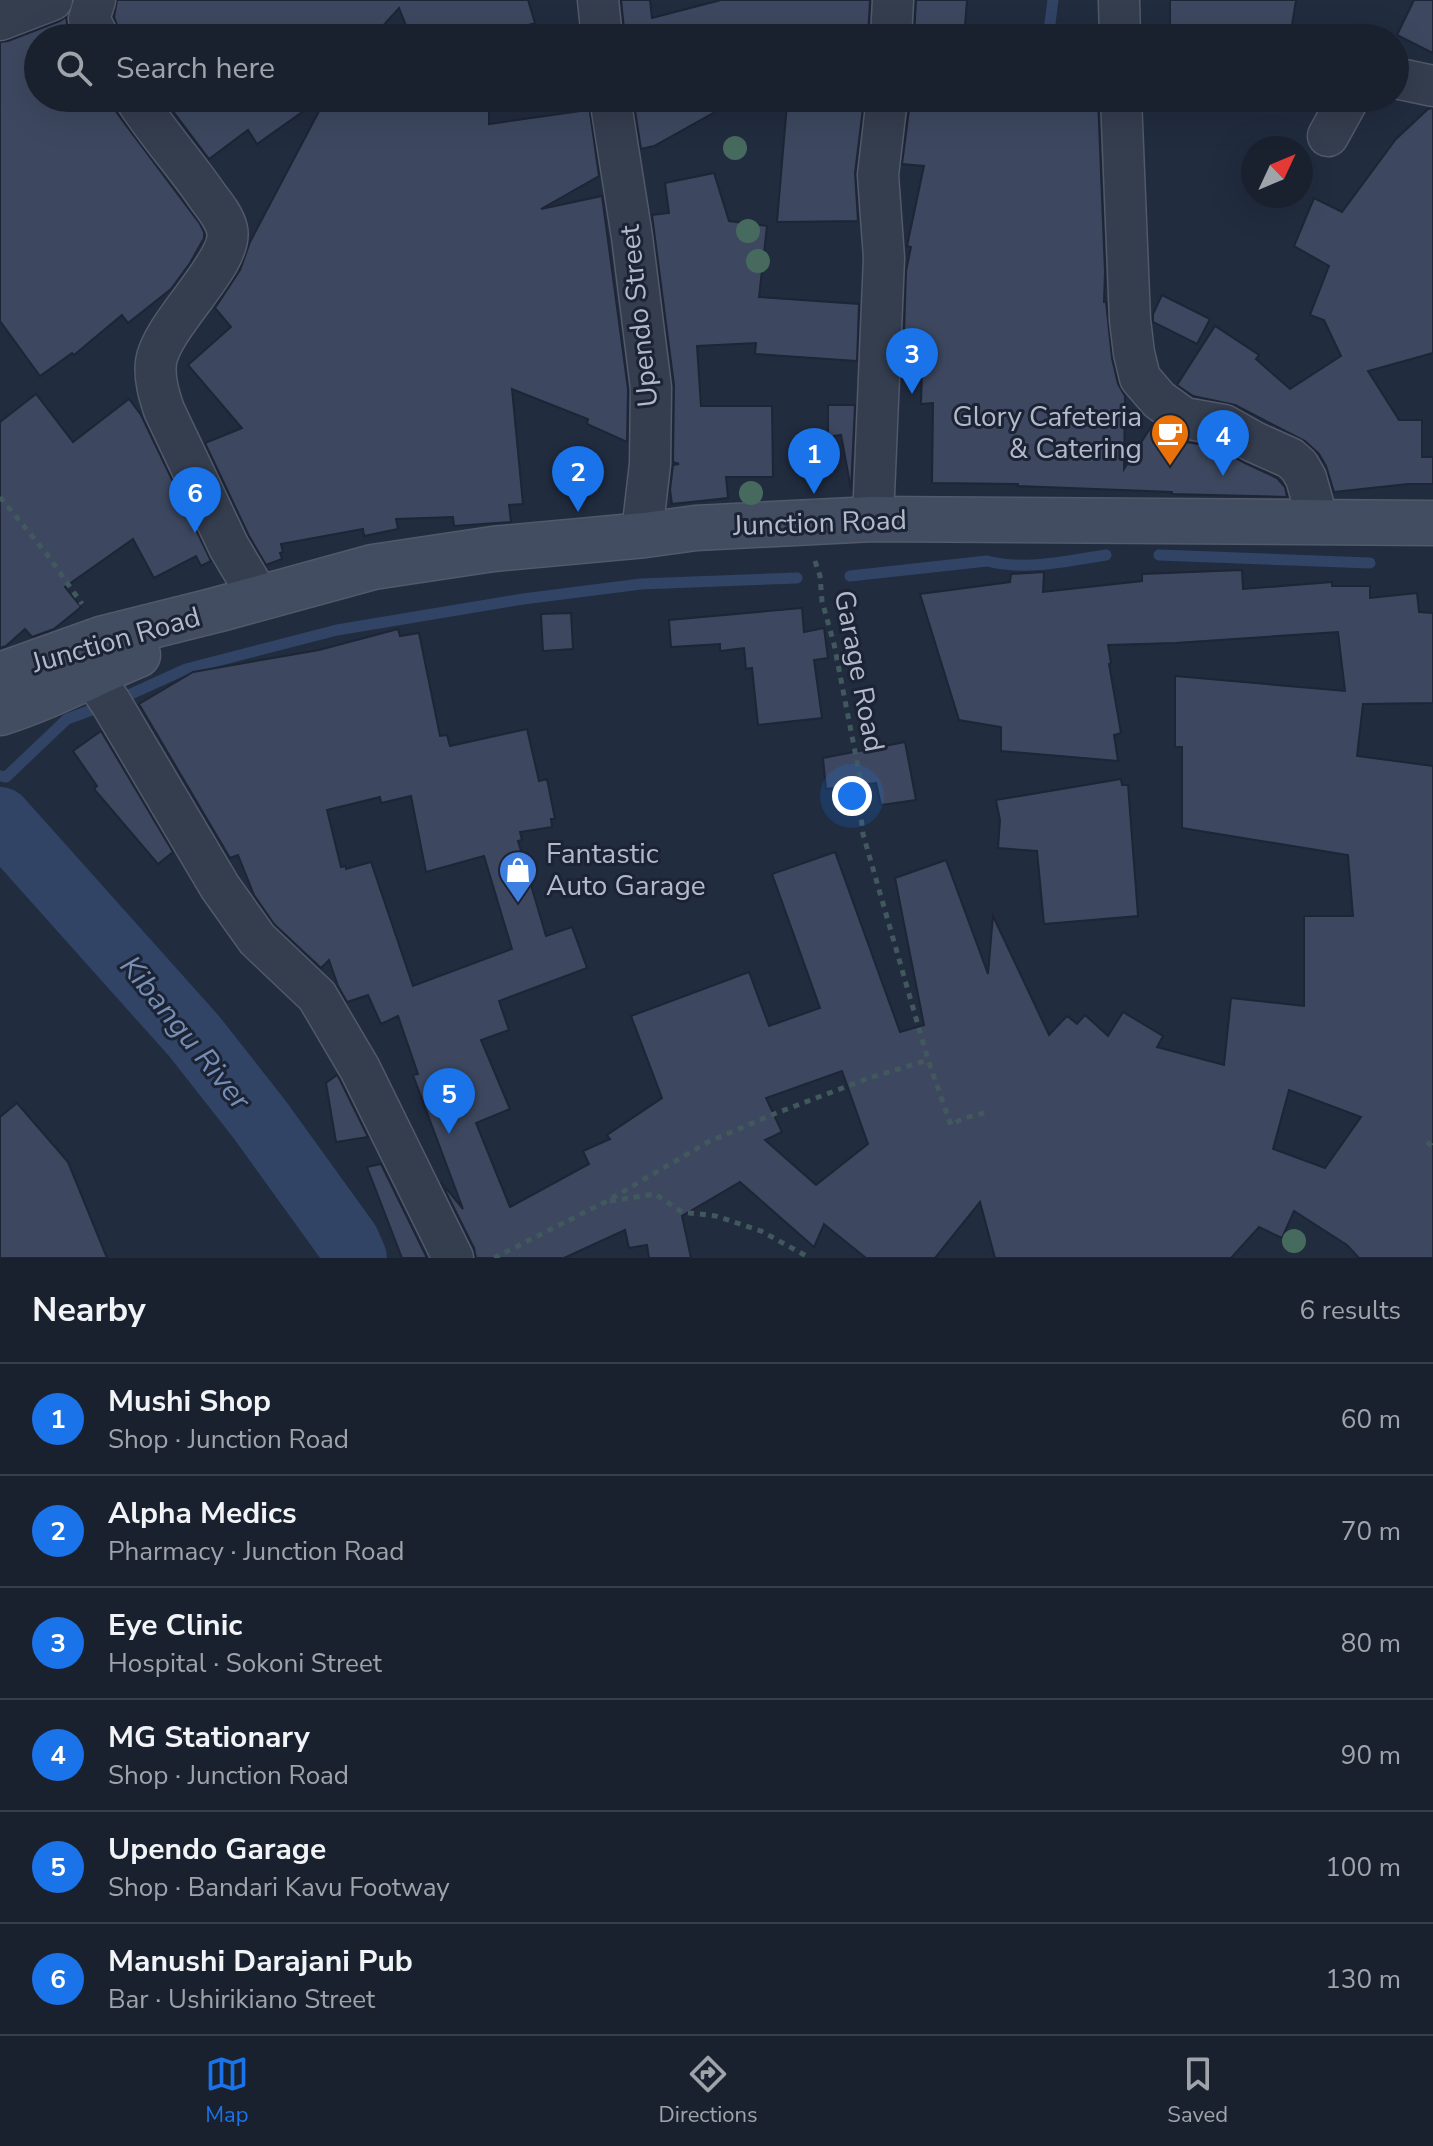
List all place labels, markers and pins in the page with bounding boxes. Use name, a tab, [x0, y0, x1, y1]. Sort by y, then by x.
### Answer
pin: 3	[886, 328, 938, 394]
place label: Glory Cafeteria & Catering	[953, 398, 1142, 468]
pin: 4	[1197, 410, 1249, 476]
cafe icon: Glory Cafeteria & Catering	[1149, 412, 1191, 467]
pin: 1	[788, 428, 840, 494]
pin: 2	[552, 446, 604, 512]
pin: 6	[169, 467, 221, 533]
place label: Fantastic Auto Garage	[546, 835, 706, 905]
shop icon: Fantastic Auto Garage	[497, 849, 539, 904]
pin: 5	[423, 1068, 475, 1134]

